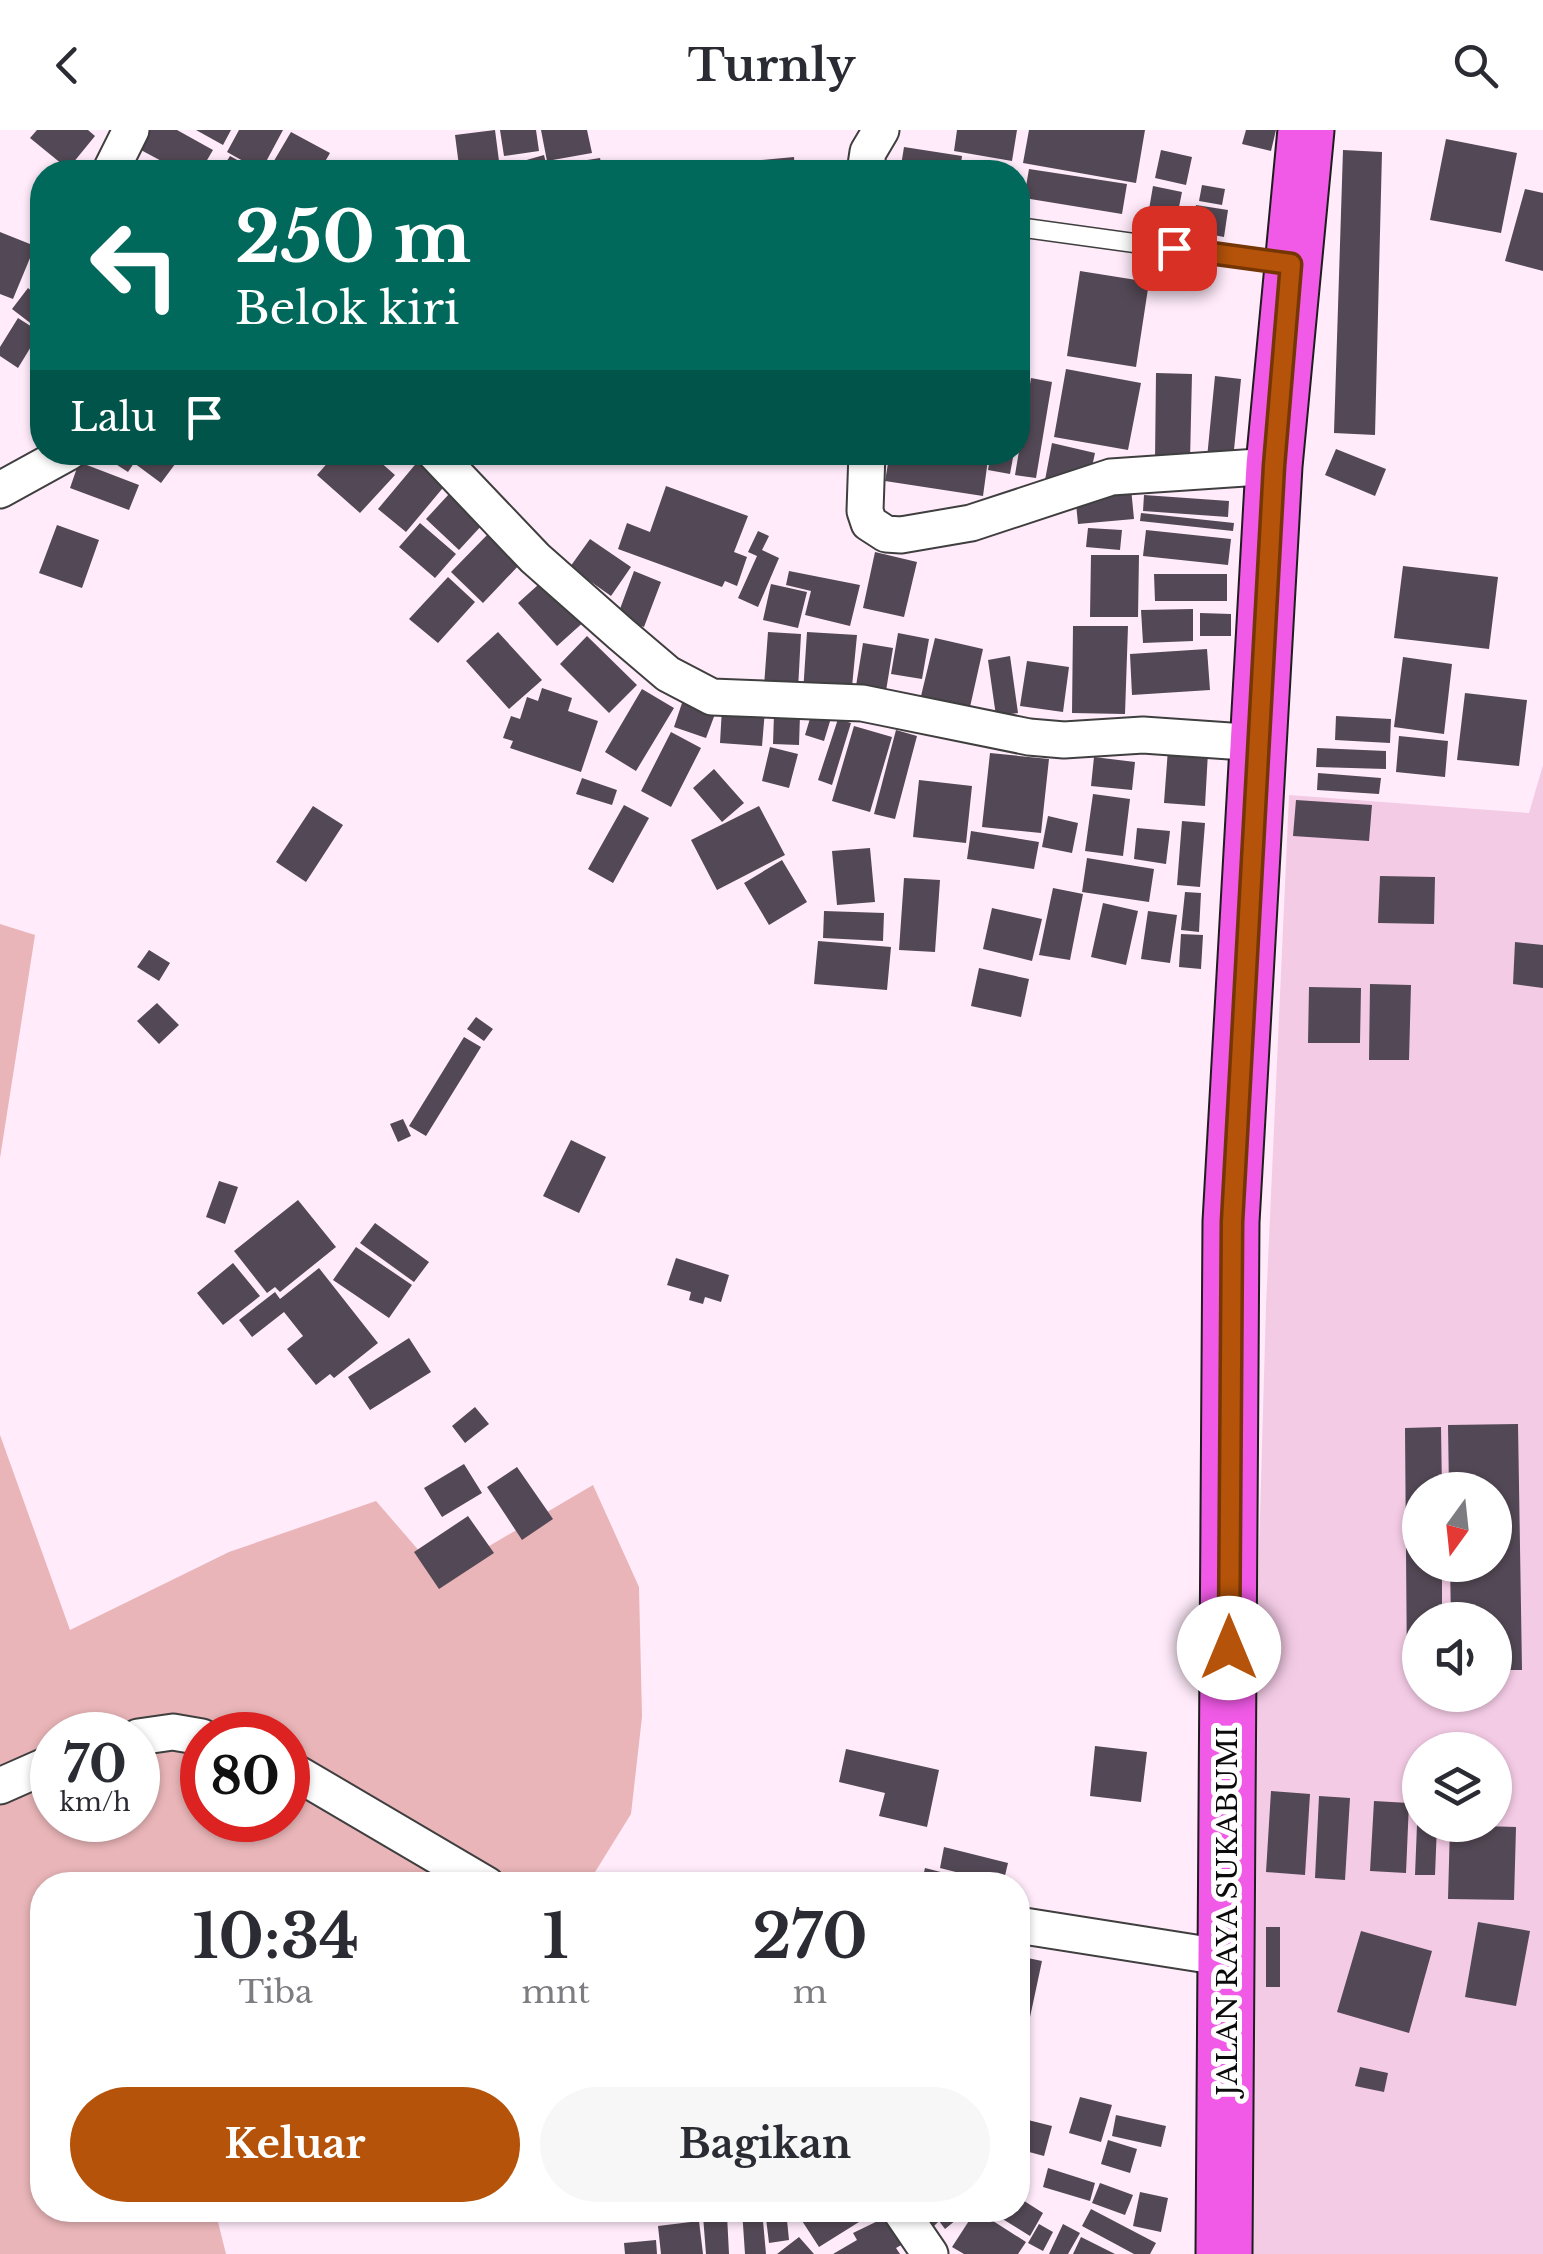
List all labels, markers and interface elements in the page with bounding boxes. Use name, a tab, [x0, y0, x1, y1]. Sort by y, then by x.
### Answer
text: Turnly	[688, 37, 855, 93]
icon: back	[40, 38, 95, 93]
icon: search	[1448, 38, 1503, 93]
text: 250 m	[235, 194, 471, 281]
icon: left	[70, 200, 200, 330]
pin	[1132, 206, 1217, 291]
icon: arrive	[1147, 221, 1202, 276]
text: Belok kiri	[235, 280, 459, 336]
icon: arrive	[177, 390, 232, 445]
text: Lalu	[70, 394, 157, 441]
north arrow	[1402, 1472, 1512, 1582]
map controls	[1402, 1472, 1512, 1842]
position arrow	[1177, 1596, 1281, 1700]
button: sound	[1402, 1602, 1512, 1712]
speed limit sign: 80	[180, 1712, 310, 1842]
street label: JALAN RAYA SUKABUMI	[1210, 1726, 1245, 2100]
button: layers	[1402, 1732, 1512, 1842]
text: 70	[63, 1733, 127, 1796]
text: km/h	[60, 1787, 130, 1818]
text: 10:34	[192, 1900, 359, 1974]
text: 1	[543, 1900, 569, 1974]
text: 270	[752, 1900, 868, 1974]
text: Tiba	[239, 1972, 313, 2012]
text: mnt	[521, 1972, 590, 2012]
text: m	[793, 1972, 827, 2012]
button: Keluar	[70, 2087, 520, 2202]
button: Bagikan	[540, 2087, 990, 2202]

